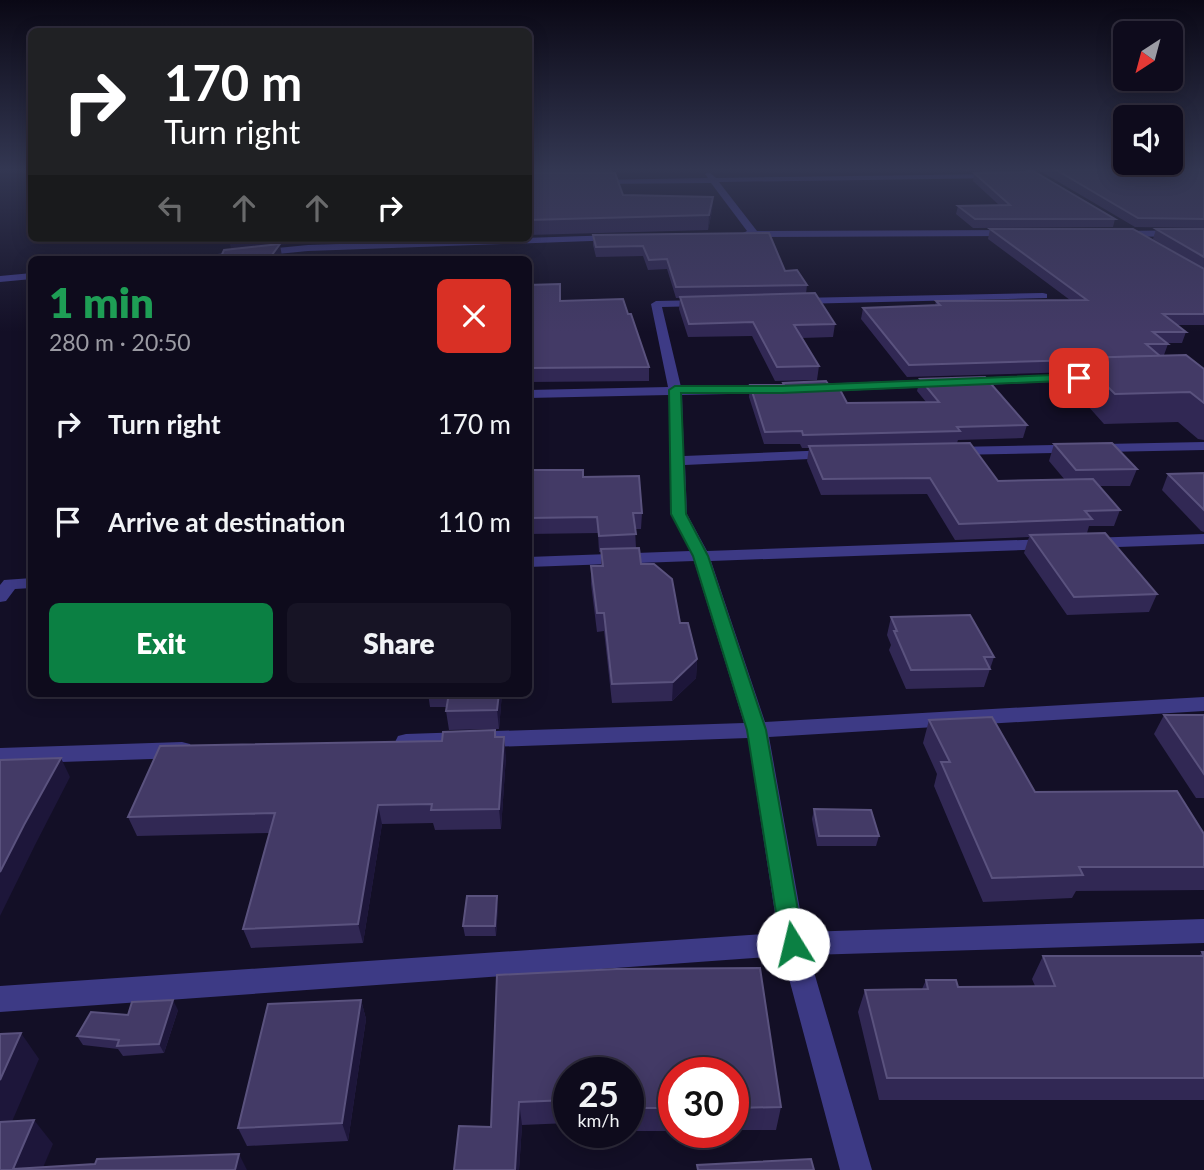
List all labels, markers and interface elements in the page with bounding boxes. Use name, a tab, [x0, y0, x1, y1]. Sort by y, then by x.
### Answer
north arrow	[1113, 21, 1183, 91]
map controls	[1113, 21, 1183, 175]
text: 170 m	[164, 53, 302, 111]
icon: right	[49, 56, 140, 147]
button: sound	[1113, 105, 1183, 175]
text: Turn right	[164, 112, 300, 151]
icon: left	[152, 189, 190, 227]
icon: ahead	[225, 189, 263, 227]
icon: ahead	[298, 189, 336, 227]
icon: right	[371, 189, 409, 227]
text: 1 min	[49, 277, 154, 327]
button: close	[437, 279, 511, 353]
text: 280 m · 20:50	[49, 328, 191, 356]
pin	[1049, 348, 1109, 408]
icon: arrive	[1060, 359, 1098, 397]
icon: right	[49, 405, 87, 443]
text: Turn right	[108, 408, 221, 440]
text: 170 m	[438, 408, 511, 440]
icon: arrive	[49, 503, 87, 541]
text: Arrive at destination	[108, 506, 345, 538]
text: 110 m	[438, 506, 511, 538]
button: Exit	[49, 603, 273, 683]
button: Share	[287, 603, 511, 683]
position arrow	[756, 907, 830, 981]
speed limit sign: 30	[658, 1057, 749, 1148]
text: 25	[578, 1072, 619, 1114]
text: km/h	[577, 1109, 620, 1131]

